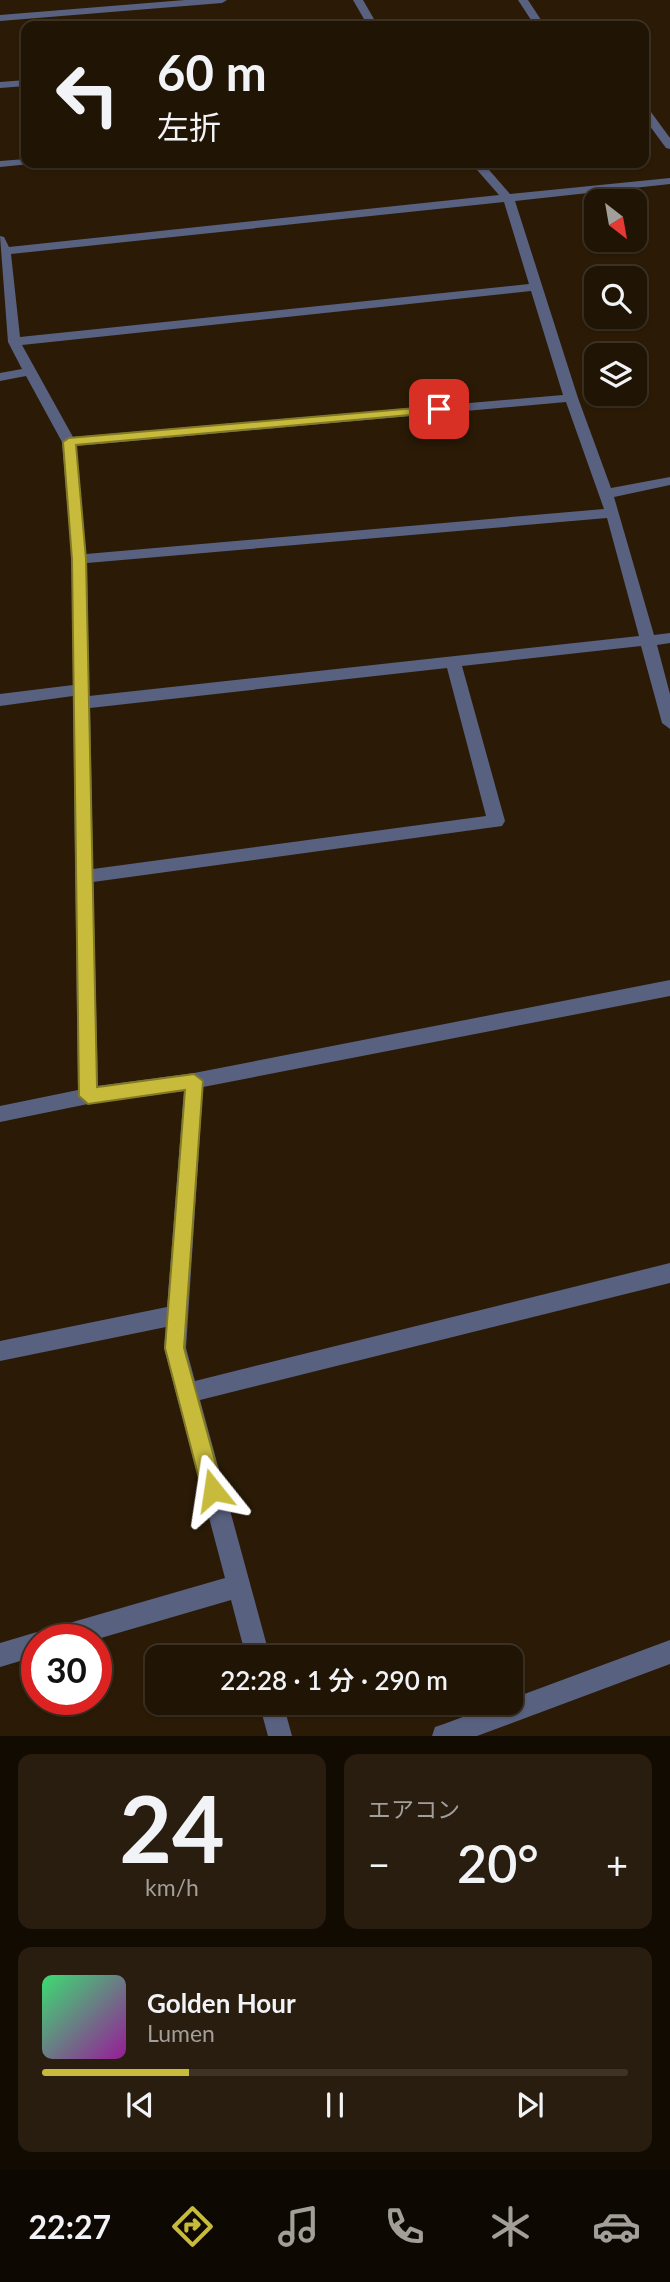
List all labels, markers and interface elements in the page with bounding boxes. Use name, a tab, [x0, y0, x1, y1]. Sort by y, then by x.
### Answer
text: 60 m	[157, 43, 267, 101]
icon: left	[42, 49, 133, 140]
text: 左折	[157, 107, 221, 146]
north arrow	[584, 189, 648, 252]
map controls	[584, 189, 647, 406]
button: search	[584, 266, 647, 329]
button: layers	[584, 343, 647, 406]
pin	[409, 379, 469, 439]
icon: arrive	[420, 390, 458, 428]
position arrow	[176, 1453, 250, 1527]
speed limit sign: 30	[21, 1624, 112, 1715]
text: 22:28 · 1 分 · 290 m	[220, 1664, 448, 1696]
text: 24	[119, 1773, 225, 1882]
text: エアコン	[368, 1795, 460, 1823]
text: 20°	[457, 1832, 539, 1894]
text: −	[368, 1841, 390, 1887]
text: +	[606, 1841, 628, 1887]
text: km/h	[145, 1873, 199, 1901]
text: Golden Hour	[147, 1987, 296, 2019]
text: Lumen	[147, 2019, 215, 2047]
icon: previous	[121, 2086, 159, 2124]
icon: pause	[316, 2086, 354, 2124]
icon: next	[511, 2086, 549, 2124]
icon: directions	[168, 2202, 217, 2251]
icon: music	[274, 2202, 323, 2251]
icon: phone	[380, 2202, 429, 2251]
icon: climate	[486, 2202, 535, 2251]
icon: car	[592, 2202, 641, 2251]
text: 22:27	[29, 2207, 111, 2246]

